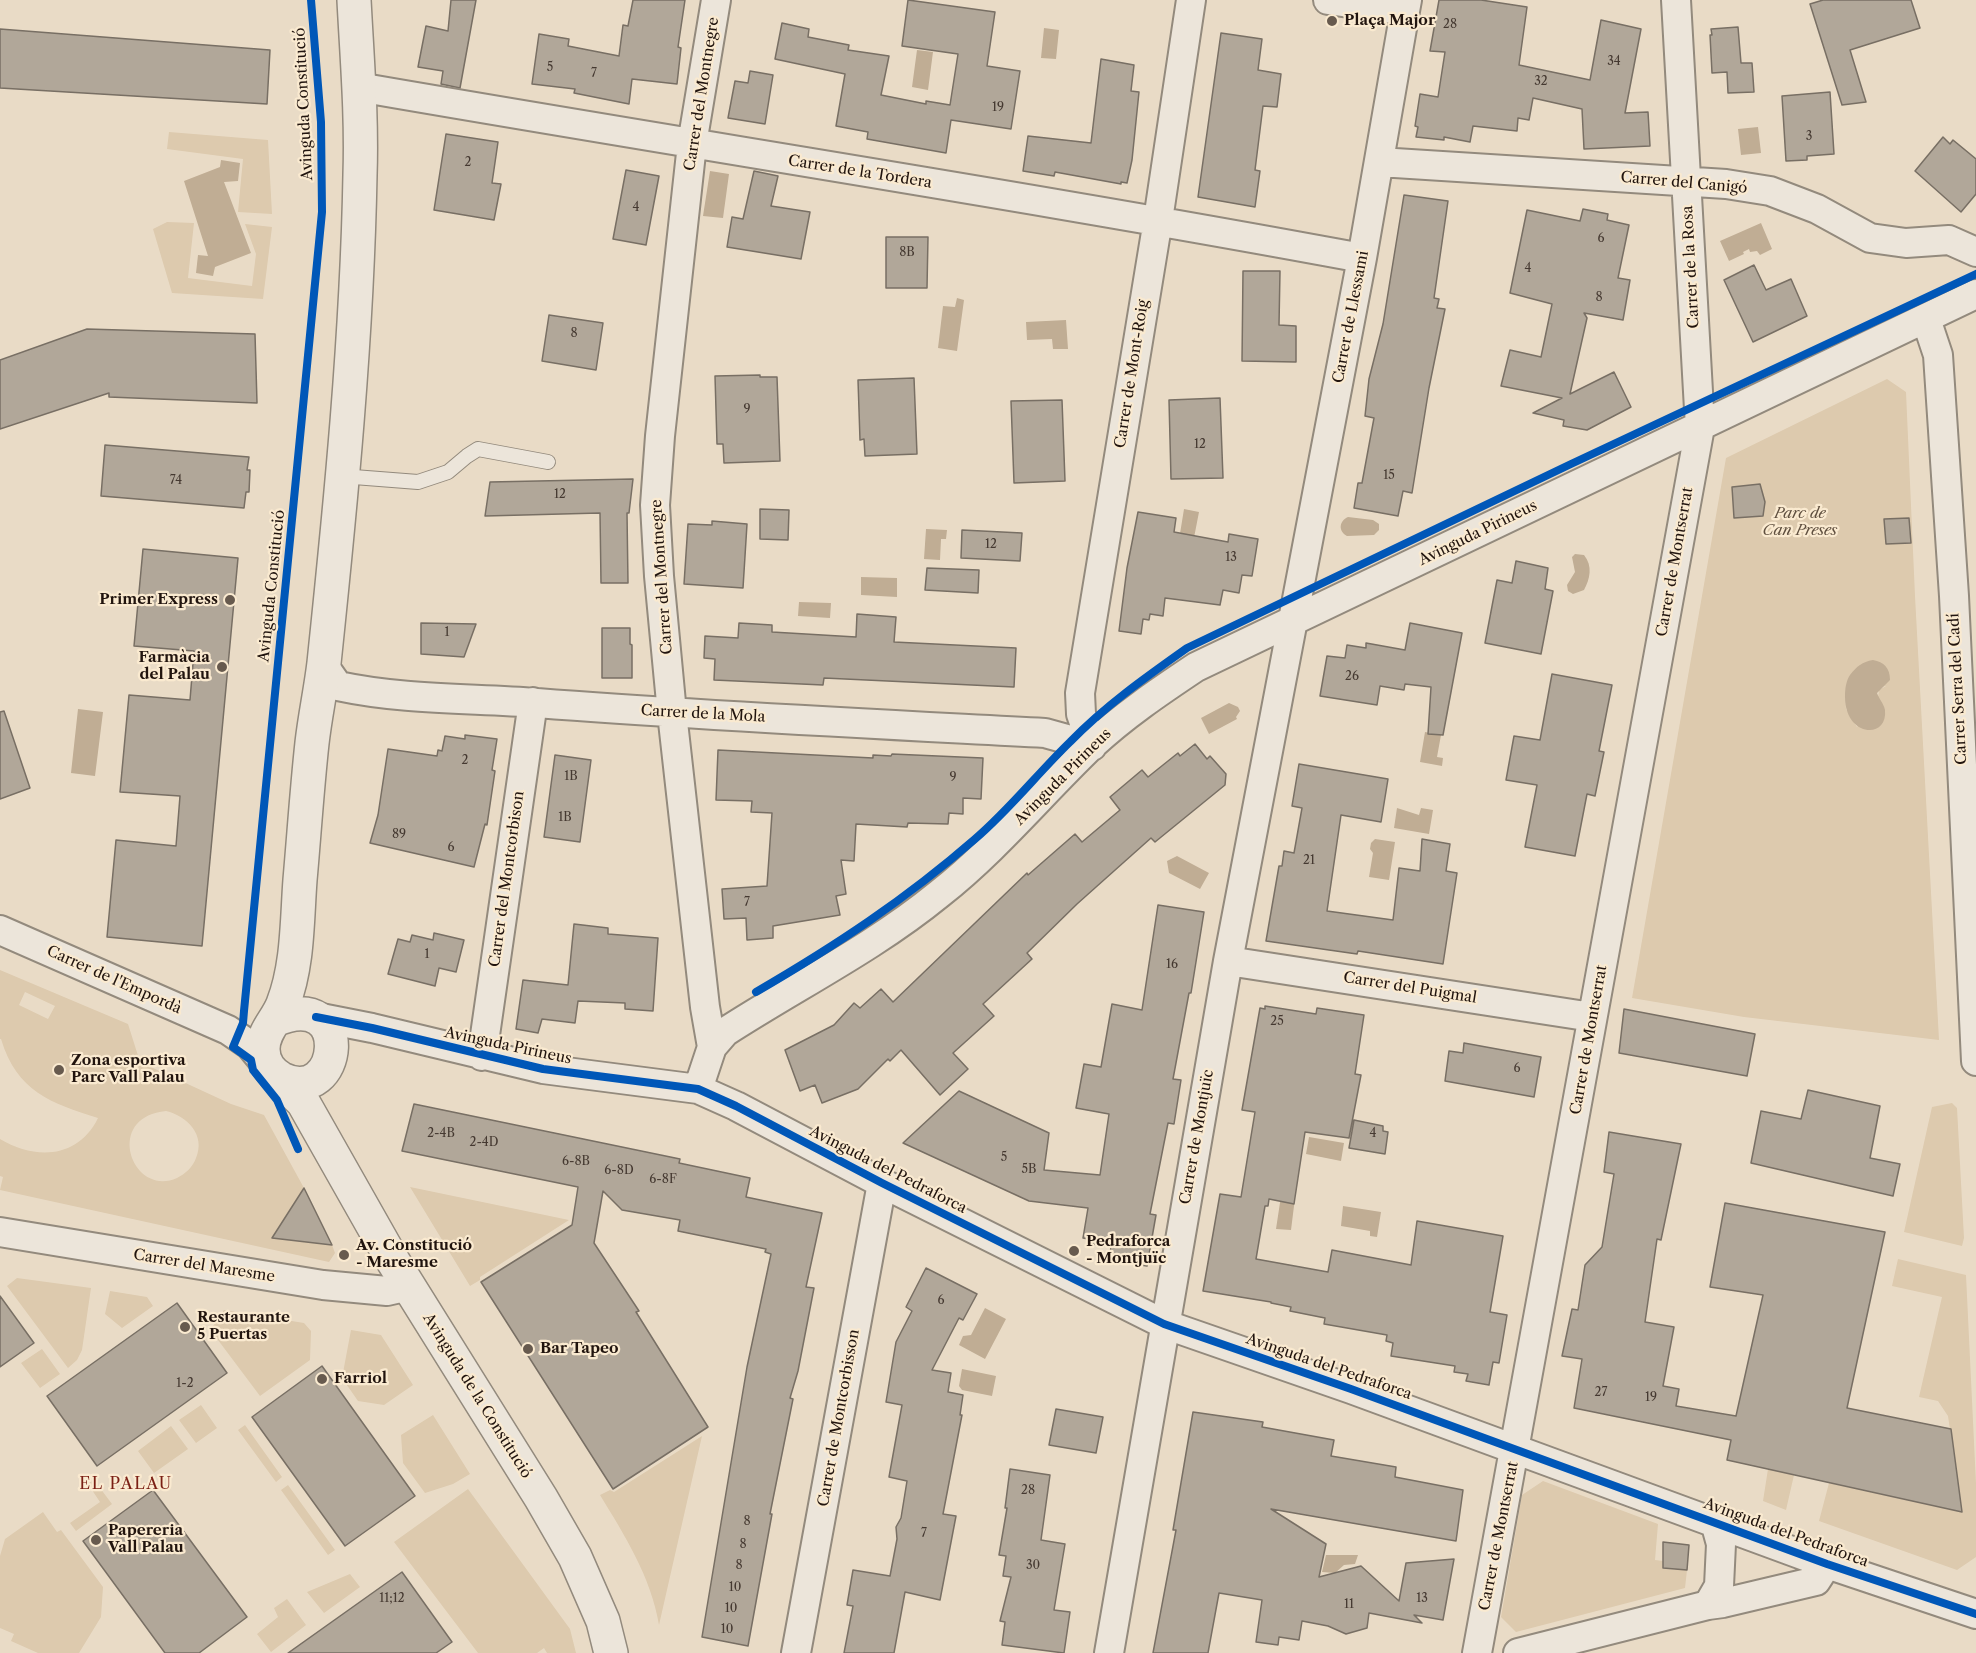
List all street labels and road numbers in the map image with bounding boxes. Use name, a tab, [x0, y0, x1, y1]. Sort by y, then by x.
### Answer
street label: Carrer del Montnegre	[681, 16, 723, 172]
street label: Avinguda Constitució	[291, 27, 317, 181]
street label: Carrer de la Tordera	[787, 152, 933, 192]
street label: Carrer del Canigó	[1620, 168, 1748, 198]
street label: Carrer de la Rosa	[1679, 205, 1703, 329]
street label: Carrer de Llessami	[1329, 249, 1373, 385]
street label: Carrer de Mont-Roig	[1111, 298, 1153, 450]
street label: Carrer de Montserrat	[1653, 486, 1697, 638]
street label: Avinguda Pirineus	[1416, 497, 1540, 569]
street label: Carrer del Montnegre	[648, 499, 676, 655]
street label: Avinguda Constitució	[255, 509, 289, 663]
street label: Carrer Serra del Cadí	[1945, 613, 1971, 765]
street label: Carrer de la Mola	[640, 702, 766, 726]
street label: Avinguda Pirineus	[1011, 725, 1115, 829]
street label: Carrer del Montcorbison	[486, 790, 528, 968]
street label: Carrer de l'Empordà	[44, 942, 184, 1018]
street label: Carrer de Montserrat	[1567, 964, 1611, 1116]
street label: Carrer del Puigmal	[1342, 969, 1478, 1007]
street label: Avinguda Pirineus	[443, 1024, 573, 1068]
street label: Carrer de Montjuïc	[1176, 1068, 1218, 1206]
street label: Avinguda del Pedraforca	[806, 1122, 970, 1218]
street label: Carrer del Maresme	[132, 1246, 276, 1286]
street label: Avinguda de la Constitució	[419, 1310, 535, 1482]
street label: Carrer de Montcorbisson	[815, 1328, 863, 1508]
street label: Avinguda del Pedraforca	[1244, 1330, 1414, 1404]
street label: Carrer de Montserrat	[1476, 1460, 1522, 1612]
street label: Avinguda del Pedraforca	[1701, 1495, 1871, 1571]

